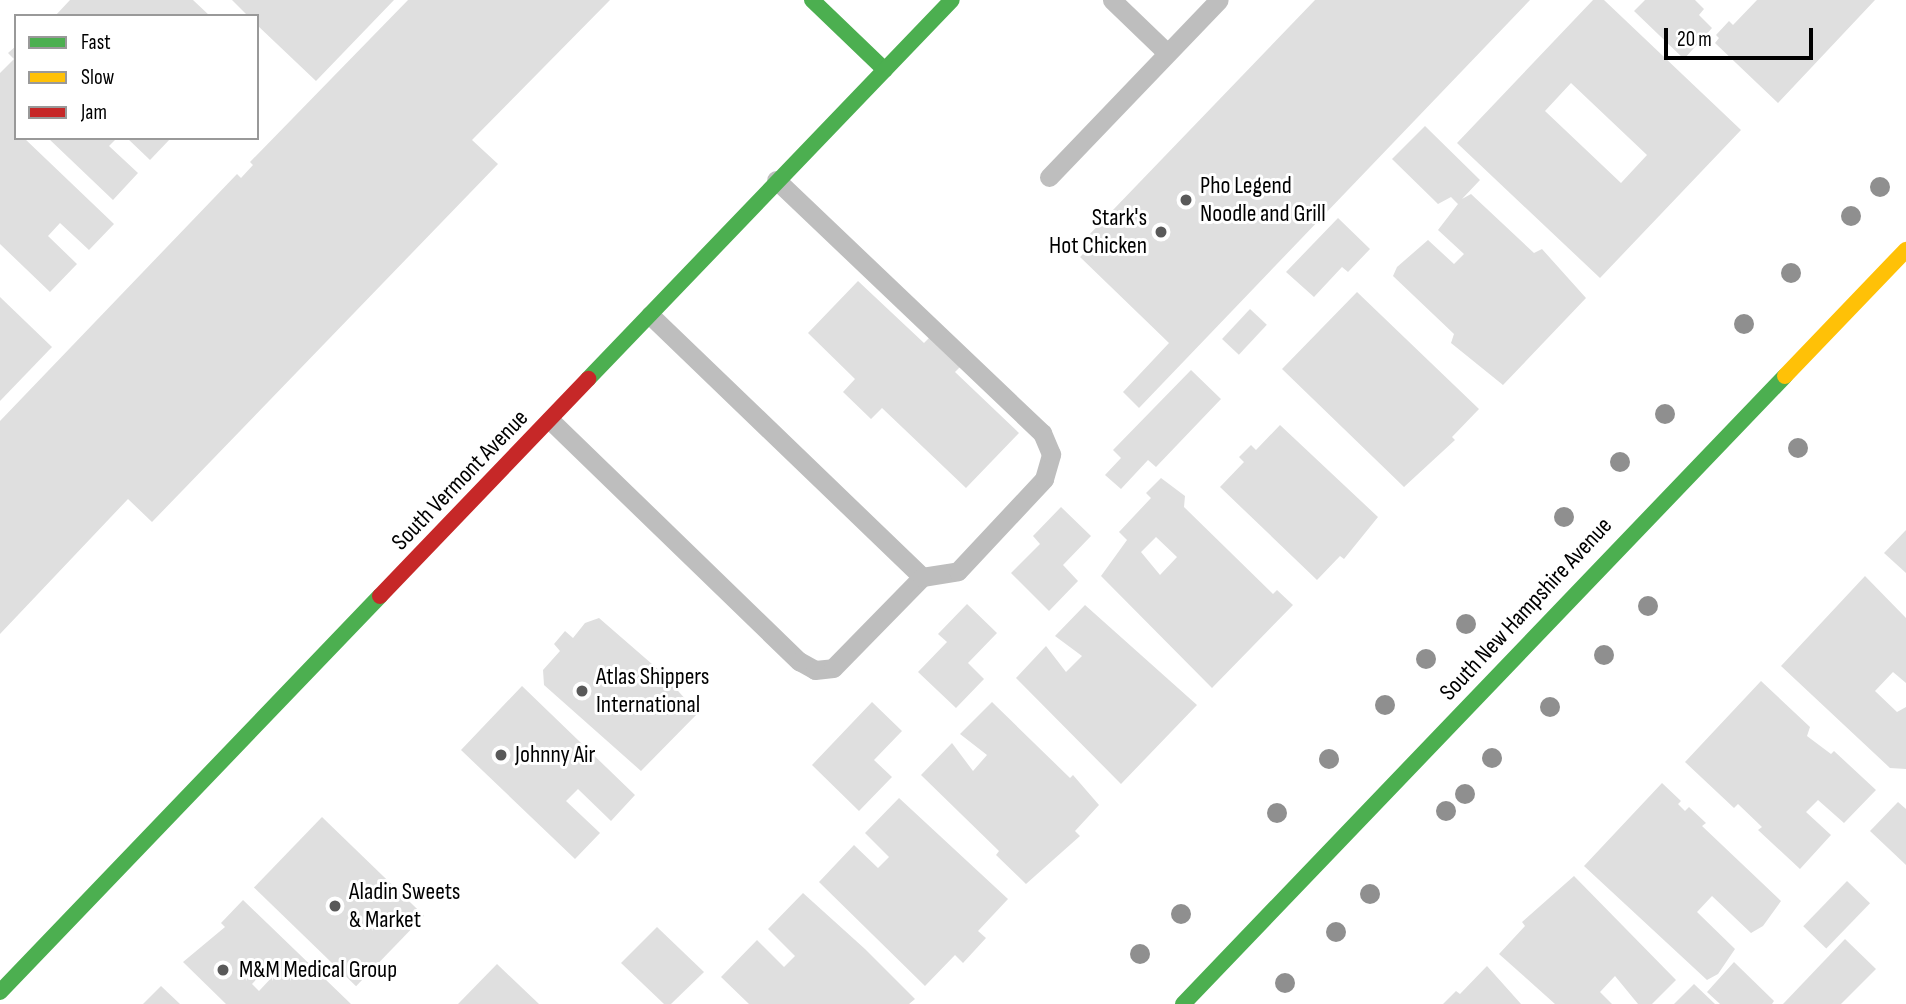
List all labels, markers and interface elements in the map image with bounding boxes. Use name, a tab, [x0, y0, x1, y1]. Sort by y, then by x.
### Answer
legend	[14, 14, 259, 140]
scale bar	[1668, 14, 1817, 58]
text: 20 m	[1677, 27, 1712, 52]
text: Fast	[81, 30, 111, 55]
text: Slow	[81, 65, 114, 90]
text: Jam	[81, 100, 107, 125]
place label: Pho Legend Noodle and Grill	[1200, 172, 1326, 228]
marker: Pho Legend Noodle and Grill	[1178, 192, 1194, 208]
place label: Stark's Hot Chicken	[1049, 204, 1147, 260]
marker: Stark's Hot Chicken	[1153, 224, 1169, 240]
street label: South Vermont Avenue	[386, 404, 534, 556]
street label: South New Hampshire Avenue	[1434, 512, 1618, 706]
place label: Atlas Shippers International	[596, 663, 709, 719]
marker: Atlas Shippers International	[574, 683, 590, 699]
place label: Johnny Air	[515, 741, 595, 769]
marker: Johnny Air	[493, 747, 509, 763]
place label: Aladin Sweets & Market	[349, 878, 460, 934]
marker: Aladin Sweets & Market	[327, 898, 343, 914]
place label: M&M Medical Group	[239, 956, 397, 984]
marker: M&M Medical Group	[213, 960, 233, 980]

